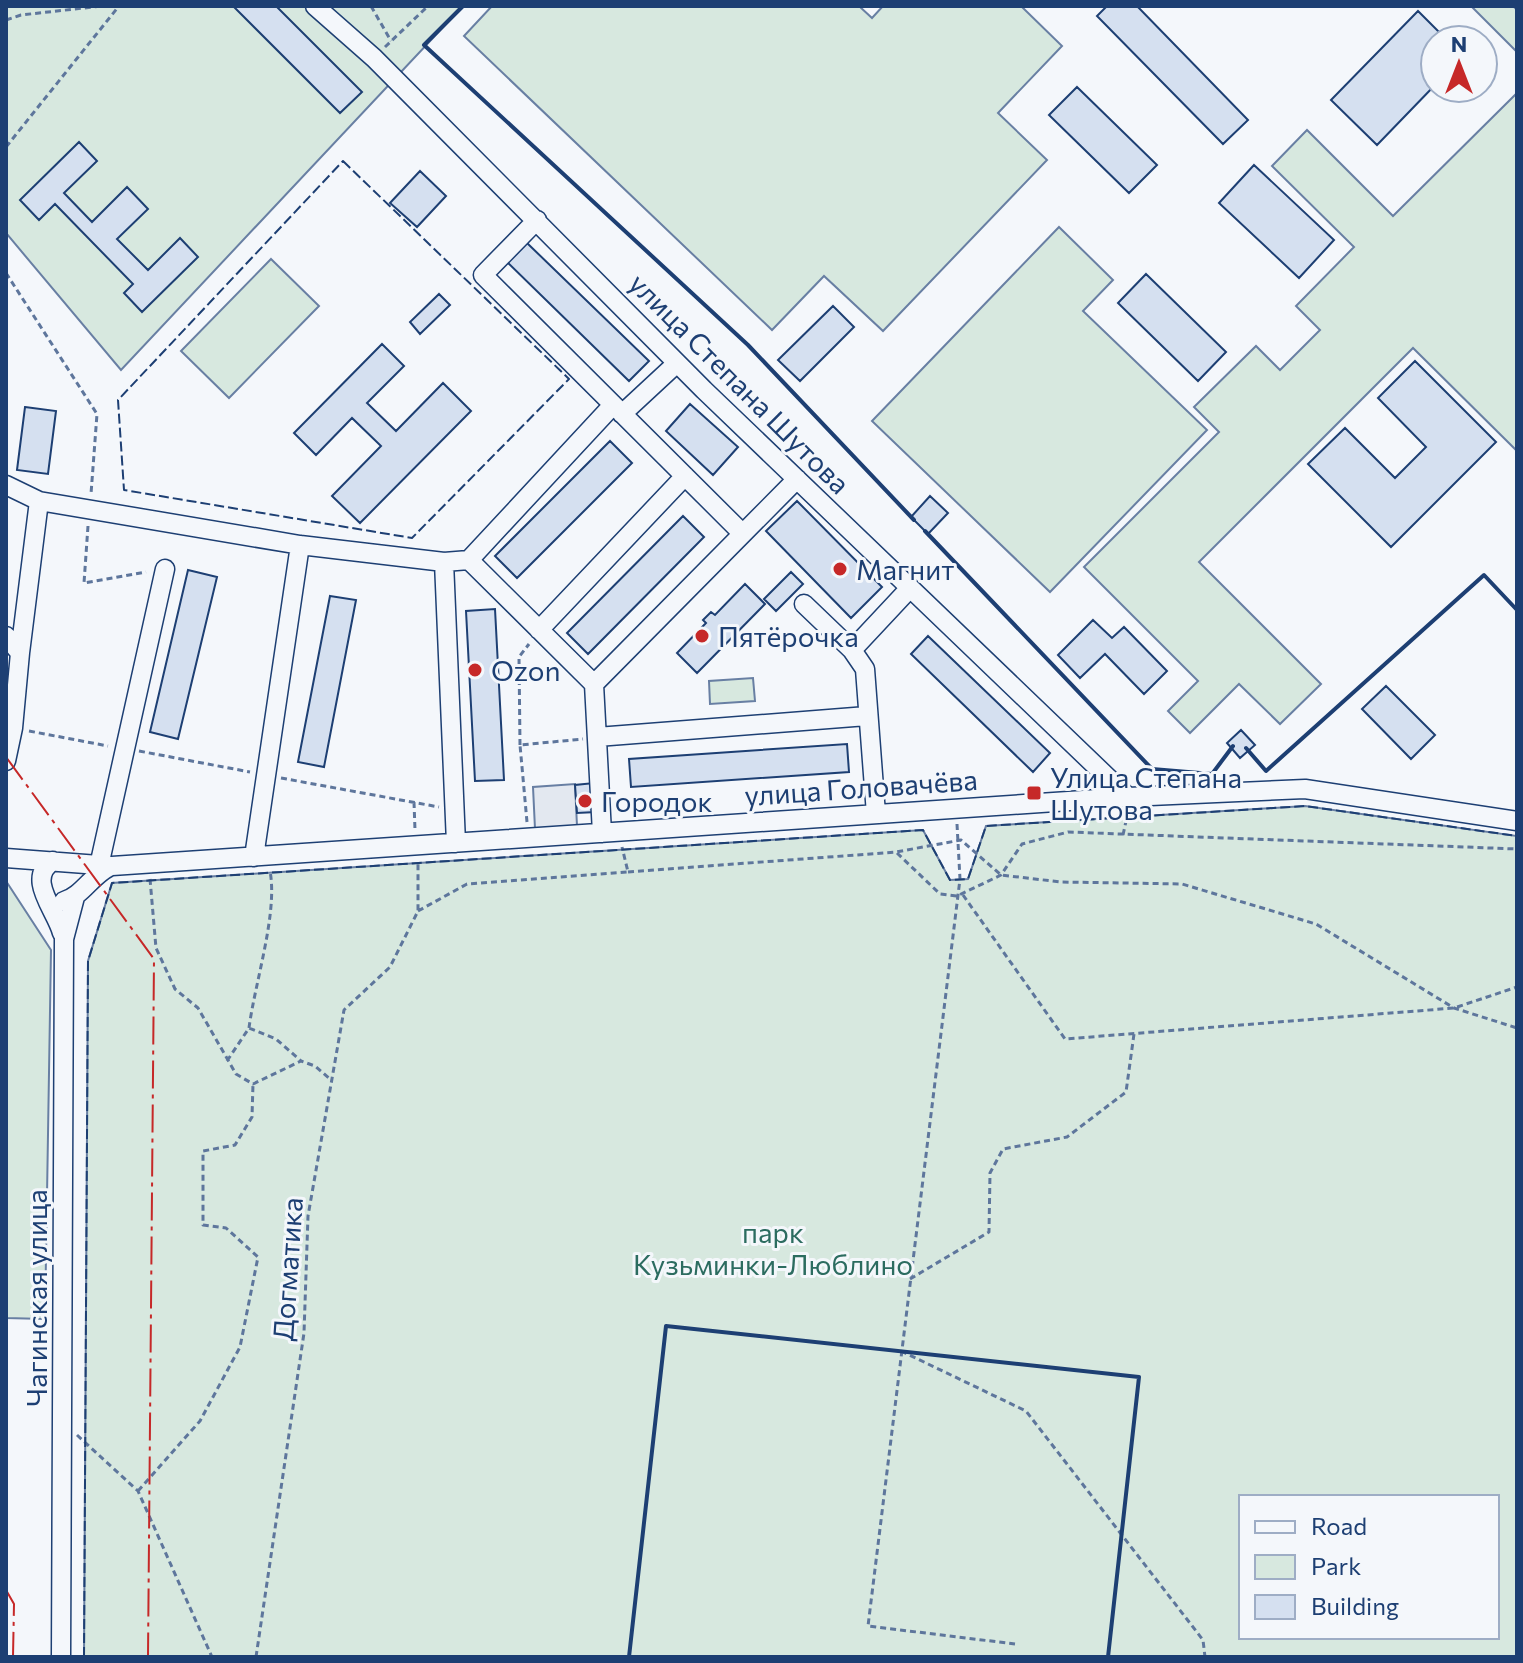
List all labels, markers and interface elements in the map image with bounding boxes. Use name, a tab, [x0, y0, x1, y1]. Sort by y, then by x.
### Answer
north arrow	[1419, 24, 1499, 104]
text: N	[1451, 30, 1467, 57]
street label: улица Степана Шутова	[623, 266, 857, 500]
place label: Магнит	[856, 552, 955, 586]
marker: Магнит	[831, 560, 849, 578]
place label: Пятёрочка	[718, 619, 859, 653]
marker: Пятёрочка	[693, 627, 711, 645]
place label: Ozon	[491, 653, 561, 687]
marker: Ozon	[466, 661, 484, 679]
place label: Улица Степана Шутова	[1050, 760, 1242, 826]
street label: улица Головачёва	[743, 762, 979, 812]
place label: Городок	[601, 784, 712, 818]
marker: Улица Степана Шутова	[1025, 784, 1043, 802]
marker: Городок	[576, 792, 594, 810]
street label: Чагинская улица	[19, 1189, 53, 1407]
street label: Догматика	[265, 1196, 309, 1342]
park label: парк Кузьминки-Люблино	[633, 1215, 913, 1281]
legend	[1239, 1495, 1499, 1639]
text: Road	[1311, 1511, 1367, 1540]
text: Park	[1311, 1551, 1361, 1580]
text: Building	[1311, 1591, 1399, 1620]

